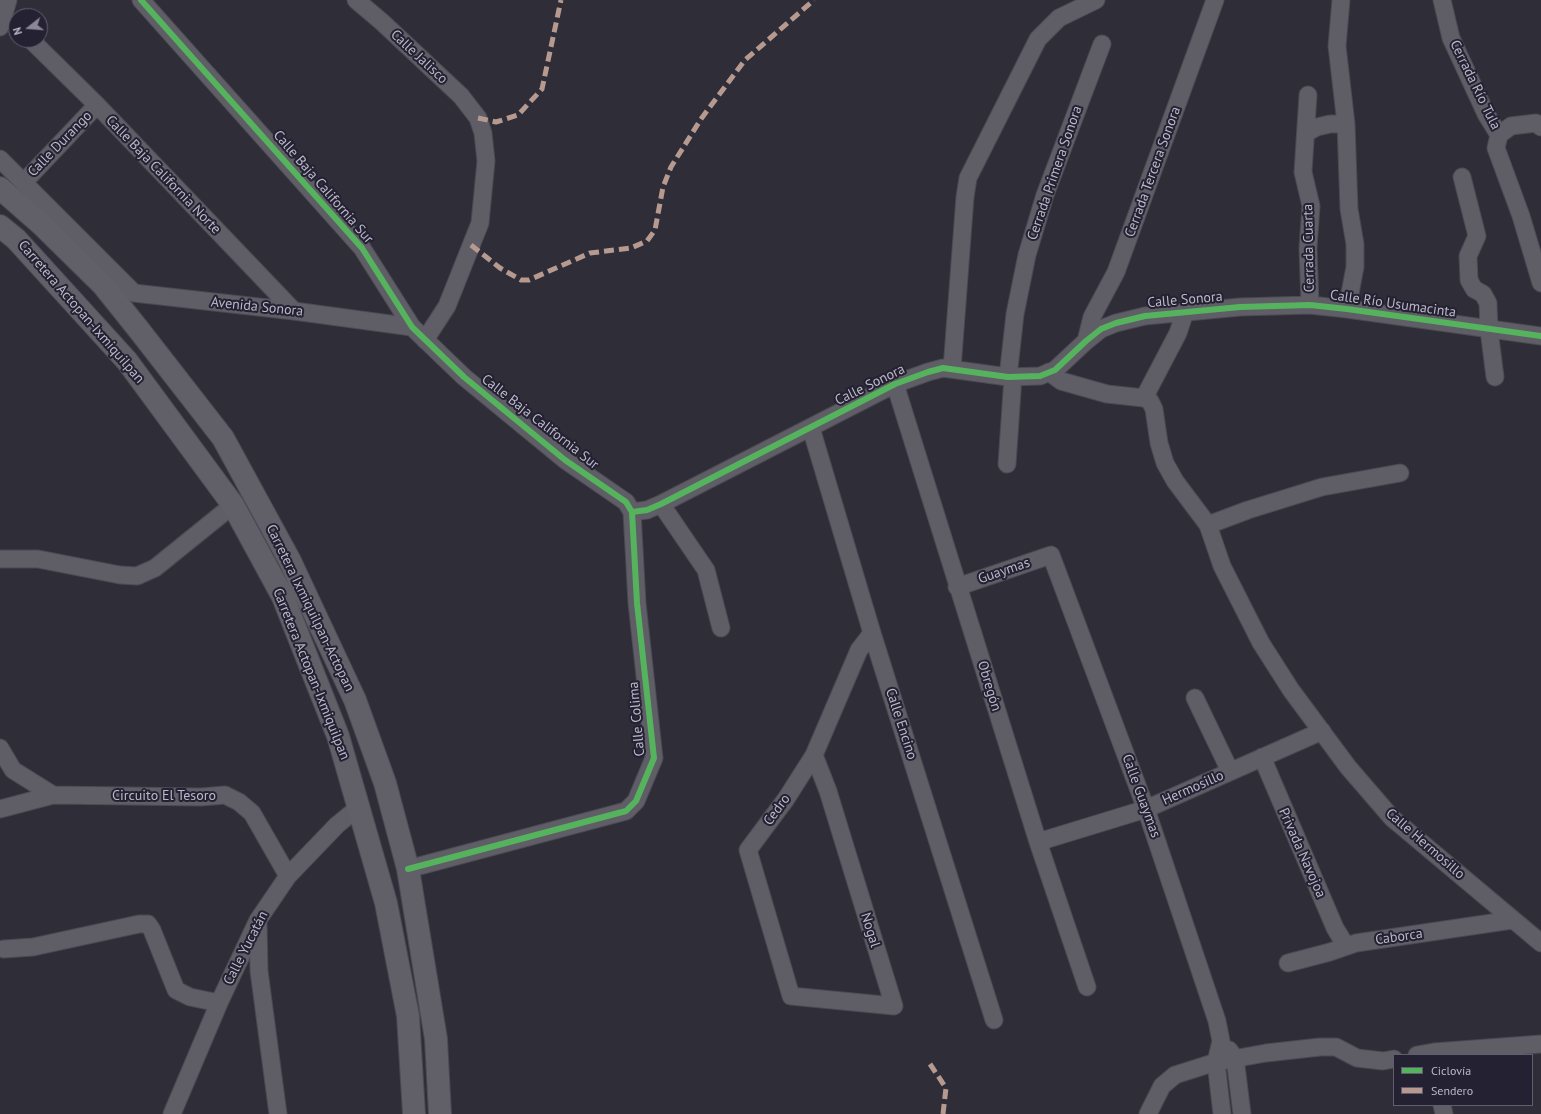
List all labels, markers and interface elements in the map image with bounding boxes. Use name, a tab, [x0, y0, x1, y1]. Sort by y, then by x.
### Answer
north arrow	[8, 8, 48, 48]
text: N	[10, 26, 25, 37]
street label: Calle Jalisco	[387, 26, 451, 88]
street label: Cerrada Río Tula	[1446, 38, 1504, 132]
street label: Cerrada Primera Sonora	[1024, 104, 1086, 242]
street label: Cerrada Tercera Sonora	[1122, 105, 1184, 239]
street label: Calle Durango	[24, 108, 96, 180]
street label: Calle Baja California Norte	[102, 112, 224, 238]
street label: Calle Baja California Sur	[269, 127, 377, 247]
street label: Cerrada Cuarta	[1300, 204, 1318, 292]
street label: Carretera Actopan-Ixmiquilpan	[14, 237, 148, 387]
street label: Calle Río Usumacinta	[1329, 287, 1457, 321]
street label: Calle Sonora	[1147, 288, 1223, 312]
street label: Avenida Sonora	[210, 294, 304, 320]
street label: Calle Sonora	[832, 361, 908, 409]
street label: Calle Baja California Sur	[478, 371, 602, 473]
street label: Carretera Ixmiquilpan-Actopan	[262, 522, 358, 694]
street label: Guaymas	[976, 554, 1032, 588]
street label: Carretera Actopan-Ixmiquilpan	[269, 586, 353, 762]
street label: Obregón	[973, 659, 1005, 713]
street label: Calle Colima	[625, 681, 649, 757]
street label: Calle Encino	[882, 686, 920, 762]
street label: Calle Guaymas	[1118, 752, 1164, 840]
street label: Hermosillo	[1160, 767, 1226, 809]
street label: Circuito El Tesoro	[112, 788, 216, 804]
street label: Cedro	[760, 791, 794, 829]
street label: Calle Hermosillo	[1382, 805, 1468, 883]
street label: Privada Navojoa	[1275, 806, 1329, 900]
street label: Calle Yucatán	[220, 908, 272, 988]
street label: Nogal	[857, 911, 883, 949]
street label: Caborca	[1374, 925, 1424, 949]
legend	[1393, 1054, 1533, 1106]
text: Ciclovía	[1431, 1063, 1471, 1078]
text: Sendero	[1431, 1083, 1473, 1098]

